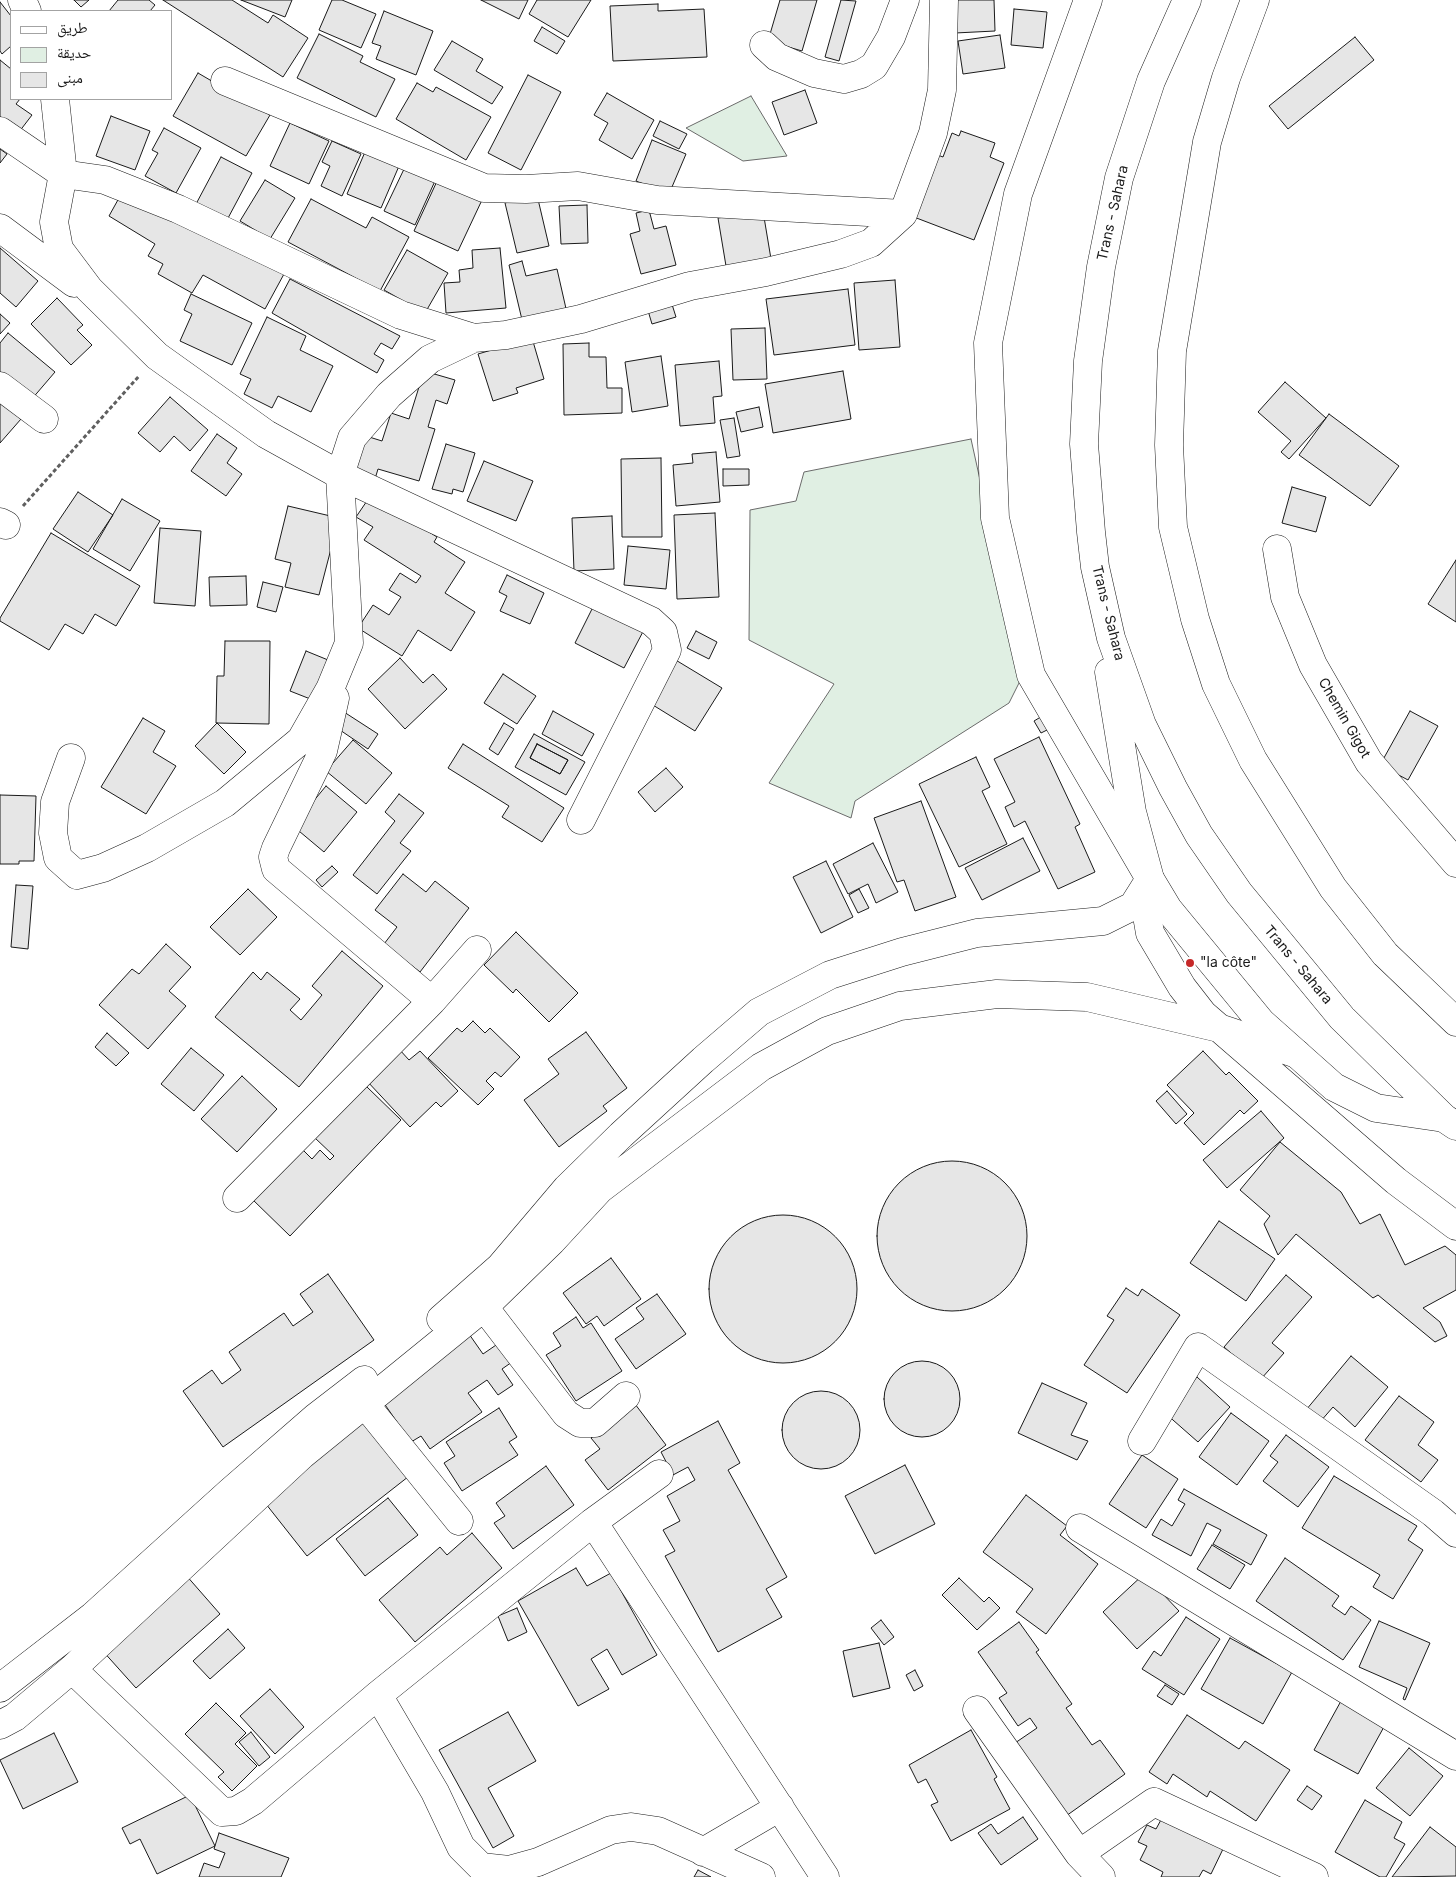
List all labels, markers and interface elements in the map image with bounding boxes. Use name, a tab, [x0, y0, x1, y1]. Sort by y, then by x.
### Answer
legend	[10, 10, 172, 100]
text: طريق	[57, 18, 88, 37]
text: حديقة	[57, 43, 91, 62]
text: مبنى	[57, 68, 83, 87]
street label: Trans - Sahara	[1094, 164, 1132, 262]
street label: Trans - Sahara	[1088, 564, 1128, 662]
street label: Chemin Gigot	[1314, 675, 1374, 761]
street label: Trans - Sahara	[1260, 922, 1336, 1008]
place label: "la côte"	[1200, 955, 1257, 971]
marker: "la côte"	[1184, 957, 1196, 969]

